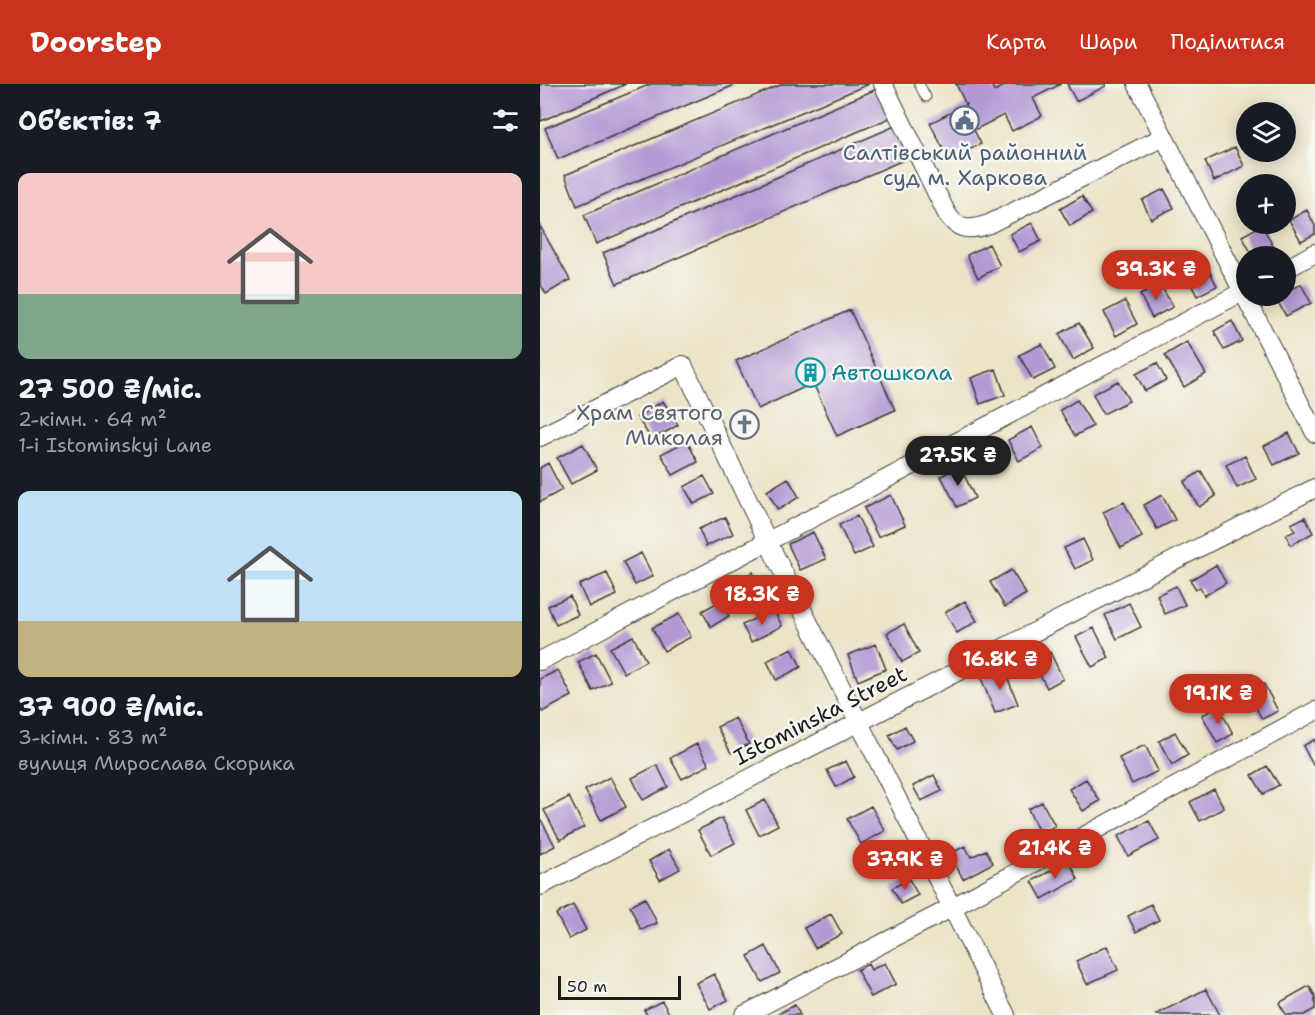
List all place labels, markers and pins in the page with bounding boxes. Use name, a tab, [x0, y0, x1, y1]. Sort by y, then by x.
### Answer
public building icon: Салтівський районний суд м. Харкова	[949, 104, 981, 136]
place label: Салтівський районний суд м. Харкова	[843, 138, 1087, 192]
pin: 39.3K ₴	[1101, 250, 1211, 301]
building icon: Автошкола	[794, 356, 826, 388]
place label: Автошкола	[831, 358, 952, 387]
place label: Храм Святого Миколая	[576, 398, 723, 452]
church icon: Храм Святого Миколая	[728, 409, 760, 441]
pin: 27.5K ₴	[903, 436, 1013, 487]
pin: 18.3K ₴	[707, 575, 817, 626]
pin: 16.8K ₴	[945, 640, 1055, 691]
pin: 19.1K ₴	[1163, 674, 1273, 725]
pin: 21.4K ₴	[1000, 829, 1110, 880]
pin: 37.9K ₴	[850, 840, 960, 891]

